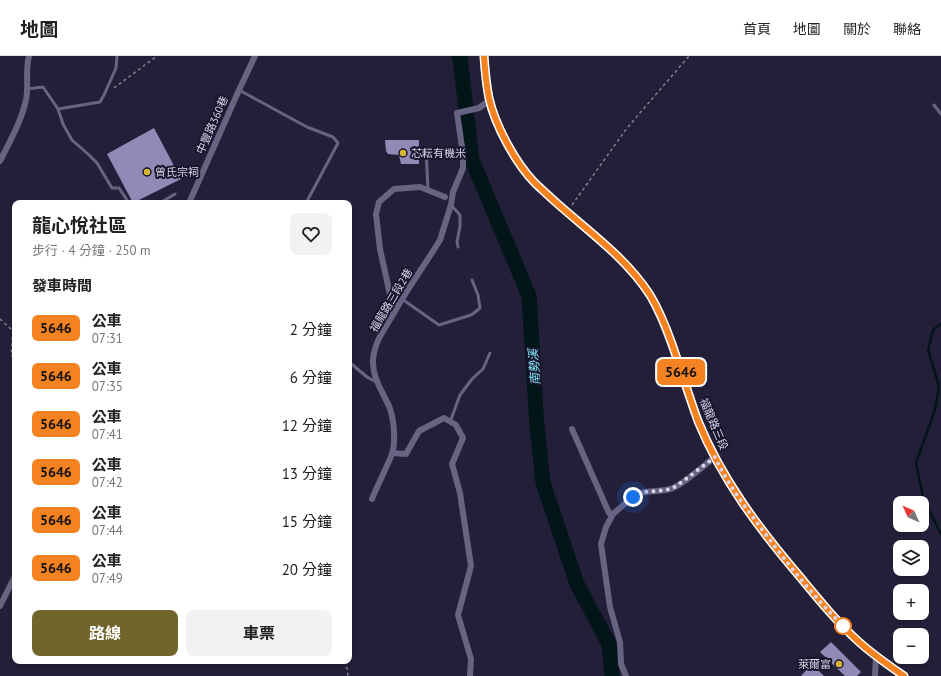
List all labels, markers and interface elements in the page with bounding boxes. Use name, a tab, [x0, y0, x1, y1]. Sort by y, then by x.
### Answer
text: 地圖	[20, 17, 58, 41]
text: 首頁	[743, 20, 771, 38]
text: 地圖	[793, 20, 821, 38]
text: 關於	[843, 20, 871, 38]
text: 聯絡	[893, 20, 921, 38]
street label: 中豐路360巷	[193, 94, 231, 156]
place label: 芯耘有機米	[411, 146, 466, 160]
marker: 芯耘有機米	[398, 148, 408, 158]
place label: 曾氏宗祠	[155, 165, 199, 179]
marker: 曾氏宗祠	[142, 167, 152, 177]
text: 龍心悅社區	[32, 213, 127, 237]
button: heart	[290, 213, 332, 255]
text: 步行 · 4 分鐘 · 250 m	[32, 242, 151, 259]
street label: 福龍路三段2巷	[366, 266, 416, 334]
text: 發車時間	[32, 276, 92, 295]
text: 公車	[92, 311, 122, 330]
text: 5646	[40, 319, 72, 337]
text: 2 分鐘	[290, 320, 332, 339]
text: 07:31	[92, 330, 123, 347]
water label: 南勢溪	[525, 347, 543, 385]
text: 公車	[92, 359, 122, 378]
line badge: 5646	[653, 359, 709, 385]
text: 5646	[665, 363, 697, 381]
text: 5646	[40, 367, 72, 385]
text: 6 分鐘	[290, 368, 332, 387]
text: 07:35	[92, 378, 123, 395]
street label: 福龍路三段	[697, 396, 731, 452]
text: 公車	[92, 407, 122, 426]
text: 5646	[40, 415, 72, 433]
text: 12 分鐘	[282, 416, 332, 435]
text: 07:41	[92, 426, 123, 443]
text: 公車	[92, 455, 122, 474]
text: 5646	[40, 463, 72, 481]
text: 13 分鐘	[282, 464, 332, 483]
text: 07:42	[92, 474, 123, 491]
your location	[623, 487, 643, 507]
north arrow	[893, 496, 929, 532]
map controls	[893, 496, 929, 664]
text: 公車	[92, 503, 122, 522]
text: 5646	[40, 511, 72, 529]
text: 15 分鐘	[282, 512, 332, 531]
text: 07:44	[92, 522, 123, 539]
button: layers	[893, 540, 929, 576]
text: 公車	[92, 551, 122, 570]
text: 5646	[40, 559, 72, 577]
text: 20 分鐘	[282, 560, 332, 579]
text: 07:49	[92, 570, 123, 587]
button: +	[893, 584, 929, 620]
button: 路線	[32, 610, 178, 656]
button: 車票	[186, 610, 332, 656]
unlabelled marker	[834, 617, 852, 635]
button: −	[893, 628, 929, 664]
place label: 萊爾富	[798, 657, 831, 671]
marker: 萊爾富	[834, 659, 844, 669]

